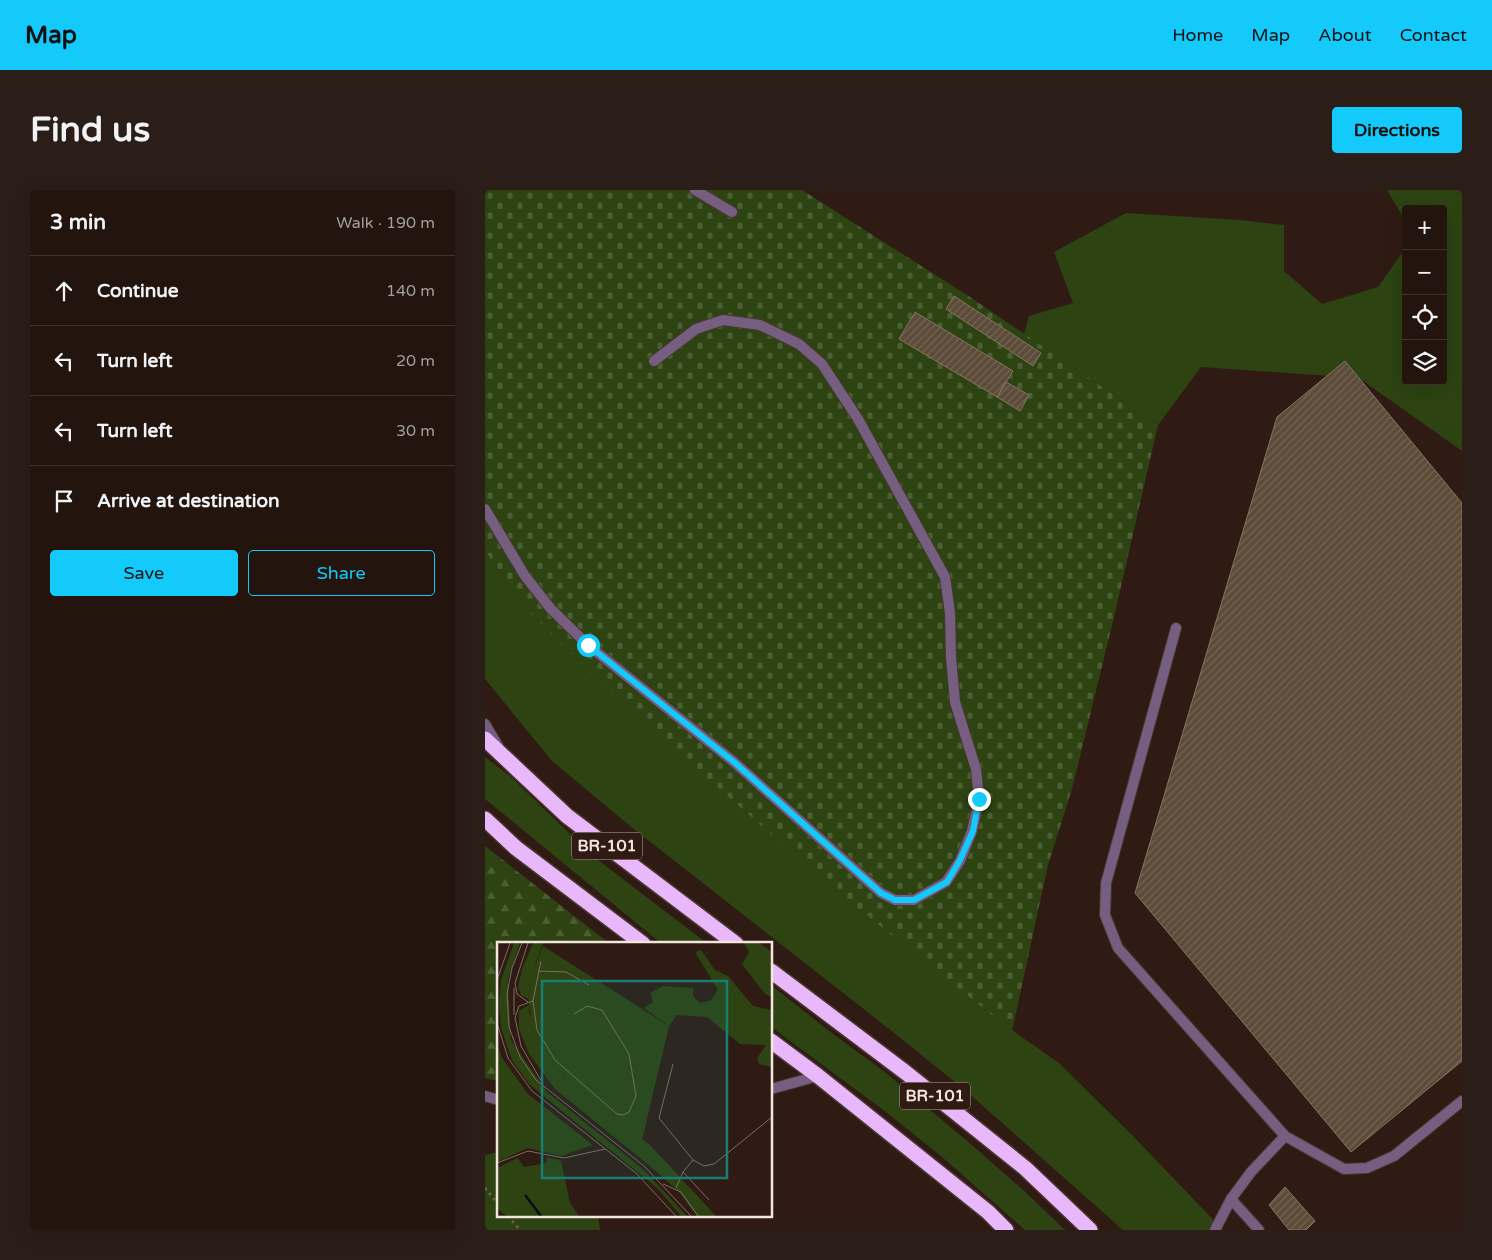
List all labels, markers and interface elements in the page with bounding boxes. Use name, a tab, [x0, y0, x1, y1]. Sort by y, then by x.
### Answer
text: Map	[25, 21, 77, 50]
text: Home	[1172, 24, 1223, 46]
text: Map	[1251, 24, 1290, 46]
text: About	[1318, 24, 1372, 46]
text: Contact	[1400, 24, 1467, 46]
button: Directions	[1332, 107, 1462, 153]
text: Find us	[30, 109, 150, 151]
map controls	[1402, 205, 1447, 385]
button: +	[1402, 205, 1447, 250]
text: 3 min	[50, 210, 106, 235]
text: Walk · 190 m	[336, 213, 435, 233]
button: −	[1402, 250, 1447, 295]
icon: ahead	[50, 277, 78, 305]
text: Continue	[97, 280, 179, 302]
text: 140 m	[386, 281, 435, 301]
button: locate	[1402, 295, 1447, 340]
button: layers	[1402, 340, 1447, 385]
icon: left	[50, 347, 78, 375]
text: Turn left	[97, 350, 173, 372]
text: 20 m	[396, 351, 435, 371]
icon: left	[50, 417, 78, 445]
text: Turn left	[97, 420, 173, 442]
text: 30 m	[396, 421, 435, 441]
icon: arrive	[50, 487, 78, 515]
text: Arrive at destination	[97, 490, 280, 512]
button: Save	[50, 550, 238, 596]
button: Share	[248, 550, 435, 596]
route start	[577, 634, 600, 657]
route end	[968, 788, 991, 811]
road number: BR-101	[572, 832, 642, 859]
inset map	[497, 942, 773, 1218]
road number: BR-101	[900, 1082, 970, 1109]

